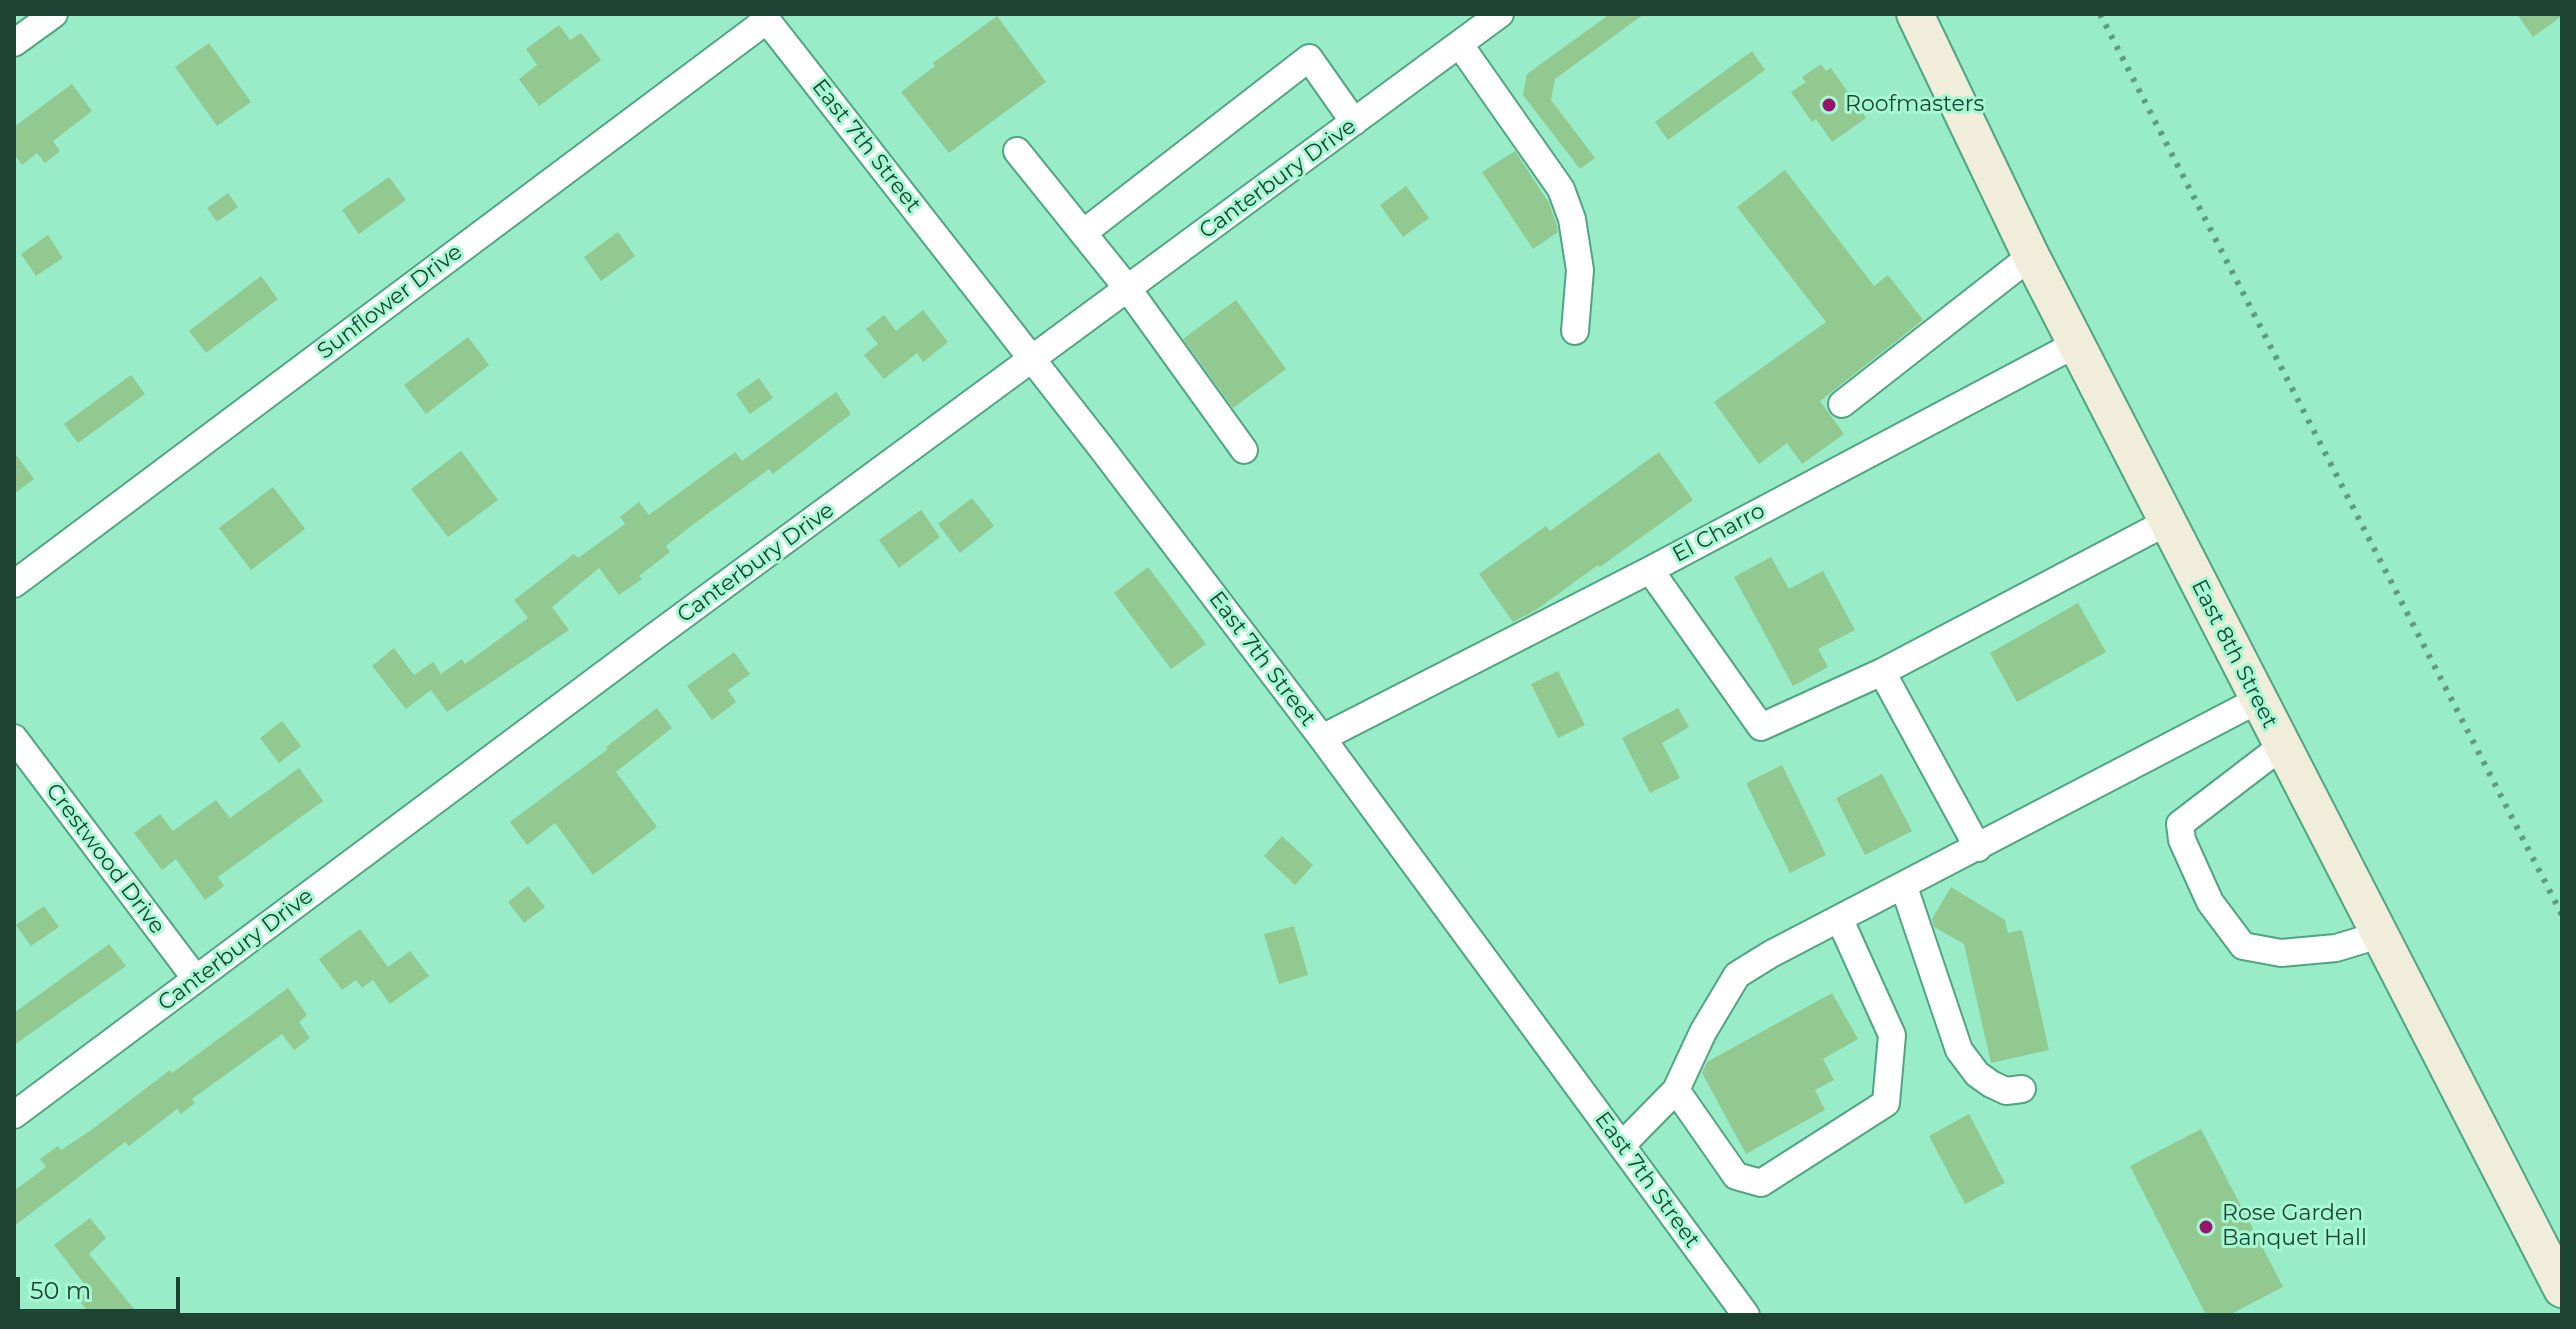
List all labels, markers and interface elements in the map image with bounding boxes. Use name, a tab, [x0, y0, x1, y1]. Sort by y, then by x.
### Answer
street label: East 7th Street	[806, 74, 926, 218]
place label: Roofmasters	[1845, 92, 1984, 118]
marker: Roofmasters	[1820, 96, 1838, 114]
street label: Canterbury Drive	[1194, 113, 1362, 245]
street label: Sunflower Drive	[312, 239, 468, 365]
street label: Canterbury Drive	[672, 497, 840, 629]
street label: El Charro	[1668, 498, 1770, 568]
street label: East 8th Street	[2185, 575, 2283, 733]
street label: East 7th Street	[1203, 586, 1321, 732]
street label: Crestwood Drive	[40, 778, 170, 940]
street label: Canterbury Drive	[153, 883, 319, 1017]
street label: East 7th Street	[1589, 1107, 1705, 1253]
place label: Rose Garden Banquet Hall	[2222, 1201, 2367, 1252]
marker: Rose Garden Banquet Hall	[2197, 1218, 2215, 1236]
scale bar	[20, 1261, 184, 1311]
text: 50 m	[30, 1276, 91, 1305]

